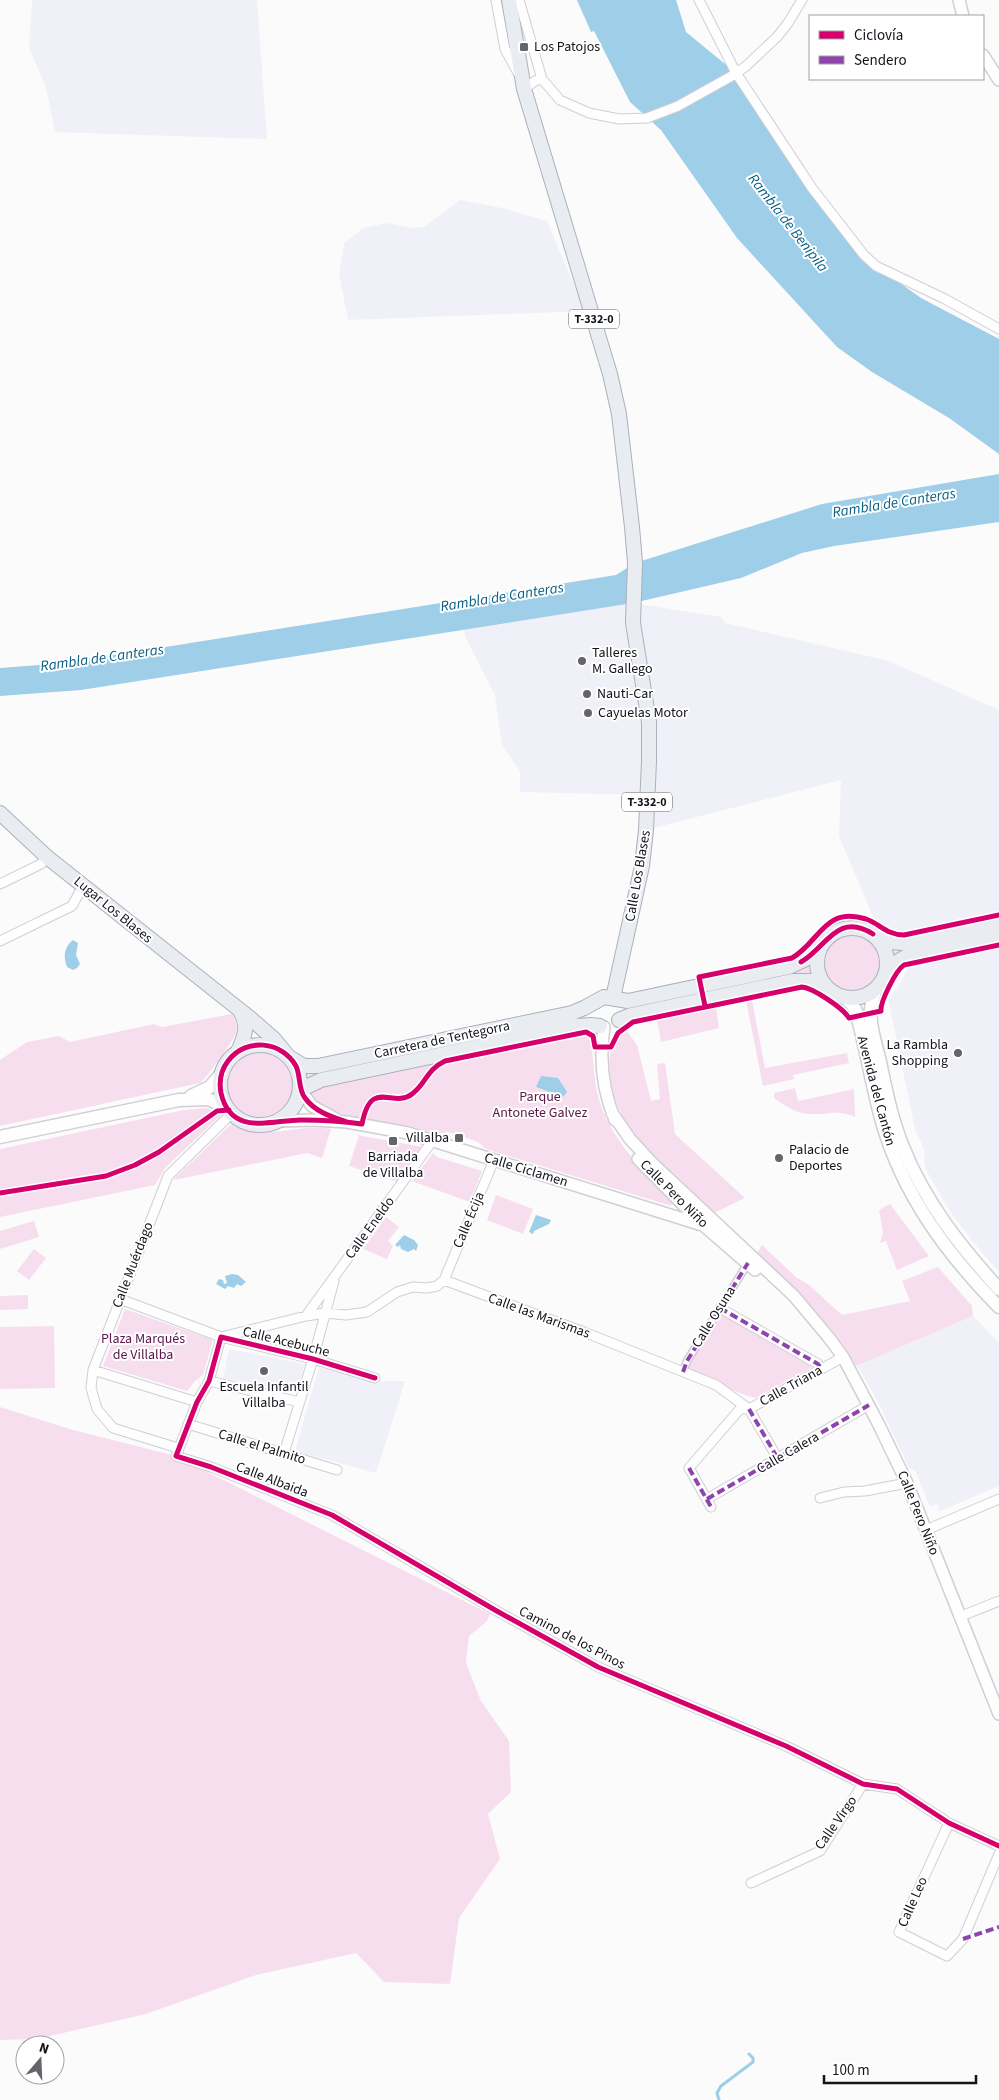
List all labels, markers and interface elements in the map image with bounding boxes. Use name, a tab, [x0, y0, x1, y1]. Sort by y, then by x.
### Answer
legend	[809, 15, 984, 80]
text: Ciclovía	[854, 25, 903, 46]
place label: Los Patojos	[534, 37, 600, 57]
marker: Los Patojos	[518, 41, 530, 53]
text: Sendero	[854, 50, 907, 71]
water label: Rambla de Benipila	[743, 169, 833, 277]
road number: T-332-0	[569, 310, 619, 328]
water label: Rambla de Canteras	[831, 483, 957, 523]
water label: Rambla de Canteras	[439, 577, 565, 617]
water label: Rambla de Canteras	[39, 639, 165, 677]
place label: Talleres M. Gallego	[592, 643, 653, 679]
marker: Talleres M. Gallego	[576, 655, 588, 667]
place label: Nauti-Car	[597, 684, 653, 704]
marker: Nauti-Car	[581, 688, 593, 700]
place label: Cayuelas Motor	[598, 703, 688, 723]
marker: Cayuelas Motor	[582, 707, 594, 719]
road number: T-332-0	[622, 792, 672, 812]
street label: Calle Los Blases	[620, 829, 656, 923]
street label: Lugar Los Blases	[69, 872, 157, 948]
street label: Carretera de Tentegorra	[372, 1016, 512, 1064]
street label: Avenida del Cantón	[852, 1034, 900, 1148]
place label: La Rambla Shopping	[886, 1035, 948, 1071]
marker: La Rambla Shopping	[952, 1047, 964, 1059]
park label: Parque Antonete Galvez	[493, 1087, 587, 1123]
place label: Villalba	[406, 1128, 449, 1148]
marker: Villalba	[453, 1132, 465, 1144]
marker: Barriada de Villalba	[387, 1135, 399, 1147]
place label: Palacio de Deportes	[789, 1140, 849, 1176]
place label: Barriada de Villalba	[363, 1147, 423, 1183]
street label: Calle Ciclamen	[482, 1148, 570, 1192]
marker: Palacio de Deportes	[773, 1152, 785, 1164]
street label: Calle Pero Niño	[635, 1155, 713, 1233]
street label: Calle Écija	[448, 1189, 490, 1251]
street label: Calle Eneldo	[341, 1193, 399, 1263]
street label: Calle Muérdago	[107, 1219, 159, 1311]
street label: Calle Osuna	[687, 1282, 741, 1352]
street label: Calle las Marismas	[485, 1288, 593, 1344]
street label: Calle Acebuche	[240, 1322, 332, 1362]
park label: Plaza Marqués de Villalba	[101, 1329, 185, 1365]
street label: Calle Triana	[756, 1361, 826, 1411]
marker: Escuela Infantil Villalba	[258, 1365, 270, 1377]
place label: Escuela Infantil Villalba	[219, 1377, 309, 1413]
street label: Calle el Palmito	[216, 1424, 308, 1470]
street label: Calle Calera	[753, 1427, 823, 1479]
street label: Calle Albaida	[233, 1457, 311, 1503]
street label: Calle Pero Niño	[892, 1468, 944, 1558]
street label: Camino de los Pinos	[515, 1601, 629, 1675]
street label: Calle Virgo	[810, 1792, 862, 1854]
street label: Calle Leo	[893, 1874, 933, 1930]
north arrow	[15, 2035, 65, 2085]
text: N	[36, 2038, 52, 2060]
scale bar	[824, 2052, 976, 2084]
text: 100 m	[832, 2060, 870, 2081]

